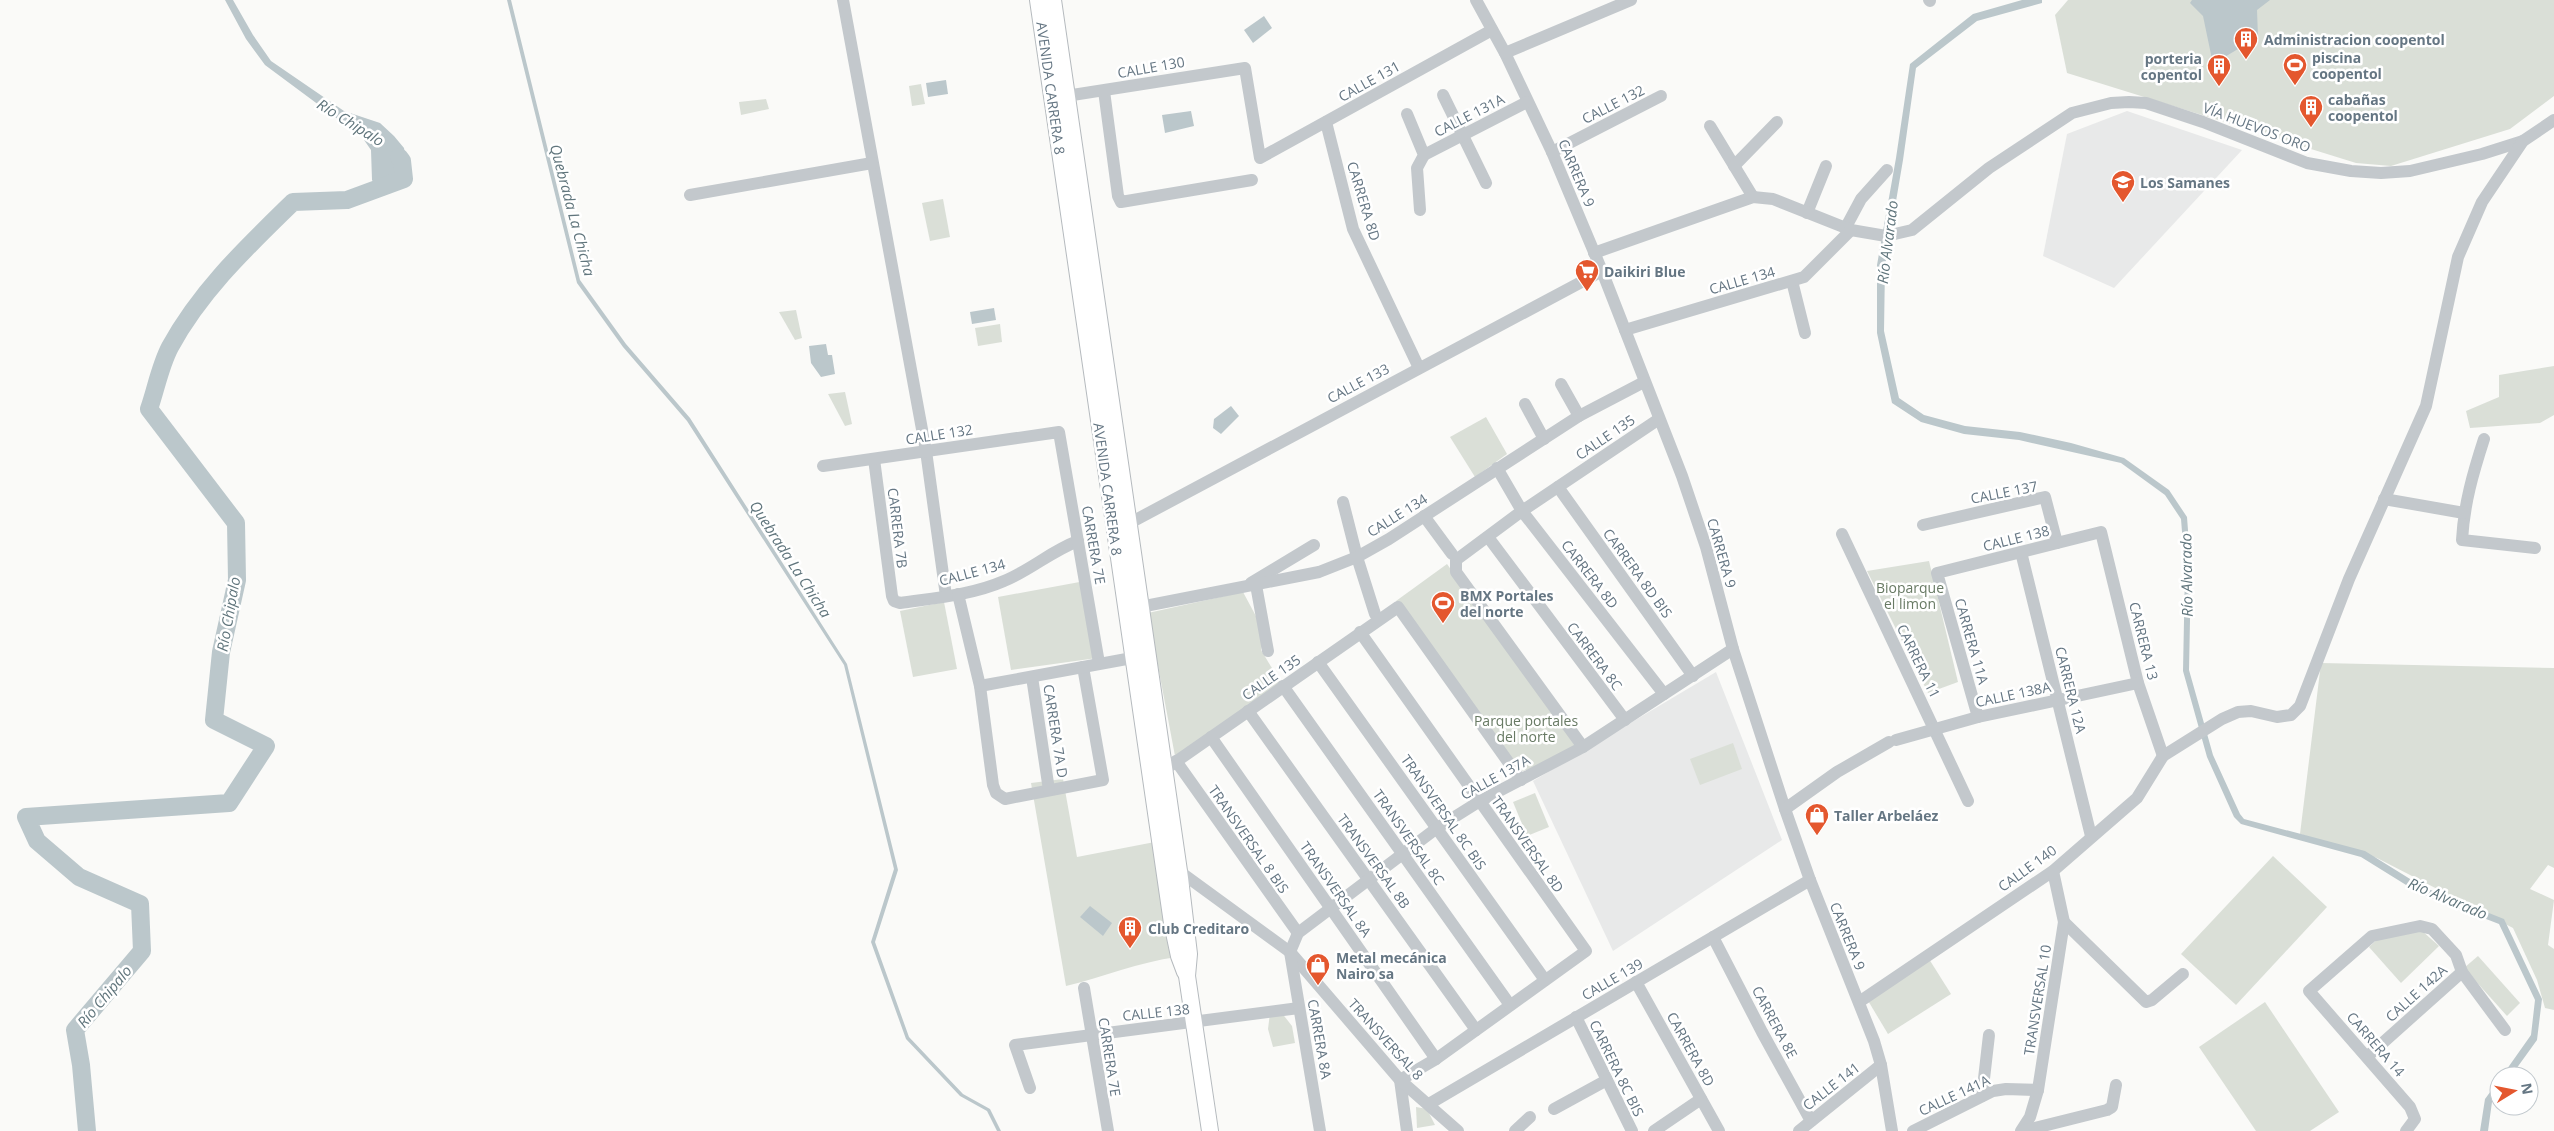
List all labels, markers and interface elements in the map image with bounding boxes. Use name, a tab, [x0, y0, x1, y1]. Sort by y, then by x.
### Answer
street label: AVENIDA CARRERA 8	[1032, 20, 1070, 156]
building icon: Administracion coopentol	[2233, 26, 2259, 60]
place label: Administracion coopentol	[2264, 30, 2445, 49]
place label: piscina coopentol	[2312, 48, 2382, 83]
place label: porteria copentol	[2141, 49, 2202, 84]
street label: CALLE 130	[1116, 52, 1186, 82]
sports icon: piscina coopentol	[2282, 52, 2308, 86]
building icon: porteria copentol	[2206, 53, 2232, 87]
street label: CALLE 131	[1335, 56, 1403, 106]
street label: CALLE 132	[1579, 80, 1647, 128]
street label: CALLE 131A	[1431, 89, 1508, 141]
place label: cabañas coopentol	[2328, 90, 2398, 125]
water label: Río Chipalo	[314, 94, 388, 150]
building icon: cabañas coopentol	[2298, 94, 2324, 128]
street label: VÍA HUEVOS ORO	[2200, 98, 2314, 156]
street label: CARRERA 9	[1554, 136, 1600, 210]
water label: Quebrada La Chicha	[546, 142, 600, 279]
street label: CARRERA 8D	[1343, 159, 1385, 243]
school or university icon: Los Samanes	[2110, 169, 2136, 203]
place label: Los Samanes	[2140, 173, 2230, 192]
water label: Río Alvarado	[1872, 199, 1902, 285]
supermarket icon: Daikiri Blue	[1574, 258, 1600, 292]
place label: Daikiri Blue	[1604, 262, 1685, 281]
street label: CALLE 134	[1707, 262, 1777, 298]
street label: CALLE 133	[1324, 359, 1392, 407]
street label: CALLE 135	[1572, 410, 1638, 464]
street label: CALLE 132	[904, 419, 974, 449]
street label: AVENIDA CARRERA 8	[1089, 421, 1127, 557]
street label: CALLE 137	[1969, 476, 2039, 508]
street label: CARRERA 7B	[884, 487, 912, 569]
street label: CALLE 134	[1363, 489, 1431, 541]
water label: Quebrada La Chicha	[746, 497, 837, 622]
street label: CARRERA 7E	[1078, 504, 1110, 586]
street label: CARRERA 9	[1703, 516, 1741, 590]
street label: CALLE 138	[1981, 521, 2051, 555]
street label: CARRERA 8D BIS	[1599, 524, 1677, 622]
water label: Río Alvarado	[2175, 533, 2197, 617]
street label: CARRERA 8D	[1557, 536, 1623, 612]
street label: CALLE 134	[937, 554, 1007, 590]
water label: Río Chipalo	[212, 575, 244, 653]
park label: Bioparque el limon	[1876, 578, 1944, 613]
place label: BMX Portales del norte	[1460, 586, 1553, 621]
sports icon: BMX Portales del norte	[1430, 590, 1456, 624]
street label: CARRERA 11A	[1951, 596, 1993, 686]
street label: CARRERA 13	[2125, 600, 2163, 682]
street label: CARRERA 8C	[1563, 618, 1627, 694]
street label: CARRERA 11	[1893, 621, 1945, 701]
street label: CARRERA 12A	[2051, 645, 2091, 735]
street label: CALLE 135	[1238, 650, 1304, 704]
street label: CALLE 138A	[1974, 677, 2053, 711]
street label: CARRERA 7A D	[1039, 683, 1073, 779]
park label: Parque portales del norte	[1474, 711, 1578, 746]
street label: CALLE 137A	[1457, 750, 1533, 804]
street label: TRANSVERSAL 8C BIS	[1398, 751, 1490, 873]
street label: TRANSVERSAL 8 BIS	[1205, 781, 1293, 897]
street label: TRANSVERSAL 8C	[1370, 786, 1448, 888]
street label: TRANSVERSAL 8D	[1488, 792, 1568, 896]
shop icon: Taller Arbeláez	[1804, 802, 1830, 836]
place label: Taller Arbeláez	[1834, 806, 1939, 825]
street label: TRANSVERSAL 8B	[1333, 810, 1415, 912]
street label: TRANSVERSAL 8A	[1296, 837, 1376, 941]
street label: CALLE 140	[1994, 840, 2060, 896]
water label: Río Alvarado	[2406, 872, 2490, 924]
street label: CARRERA 9	[1826, 899, 1870, 973]
building icon: Club Creditaro	[1117, 915, 1143, 949]
place label: Club Creditaro	[1148, 919, 1249, 938]
street label: TRANSVERSAL 10	[2019, 943, 2055, 1057]
place label: Metal mecánica Nairo sa	[1336, 948, 1447, 983]
shop icon: Metal mecánica Nairo sa	[1305, 952, 1331, 986]
street label: CALLE 139	[1578, 954, 1646, 1004]
street label: CALLE 142A	[2381, 960, 2451, 1026]
water label: Río Chipalo	[72, 961, 136, 1031]
street label: CARRERA 8E	[1748, 982, 1802, 1062]
street label: TRANSVERSAL 8	[1344, 994, 1428, 1084]
street label: CARRERA 8A	[1304, 998, 1336, 1081]
street label: CALLE 138	[1121, 999, 1191, 1025]
street label: CARRERA 14	[2343, 1008, 2409, 1080]
street label: CARRERA 8D	[1663, 1009, 1719, 1089]
street label: CARRERA 7E	[1094, 1016, 1126, 1098]
street label: CARRERA 8C BIS	[1585, 1017, 1649, 1119]
street label: CALLE 141	[1798, 1058, 1864, 1114]
north arrow	[2489, 1066, 2539, 1116]
street label: CALLE 141A	[1915, 1070, 1993, 1120]
text: N	[2517, 1081, 2538, 1096]

